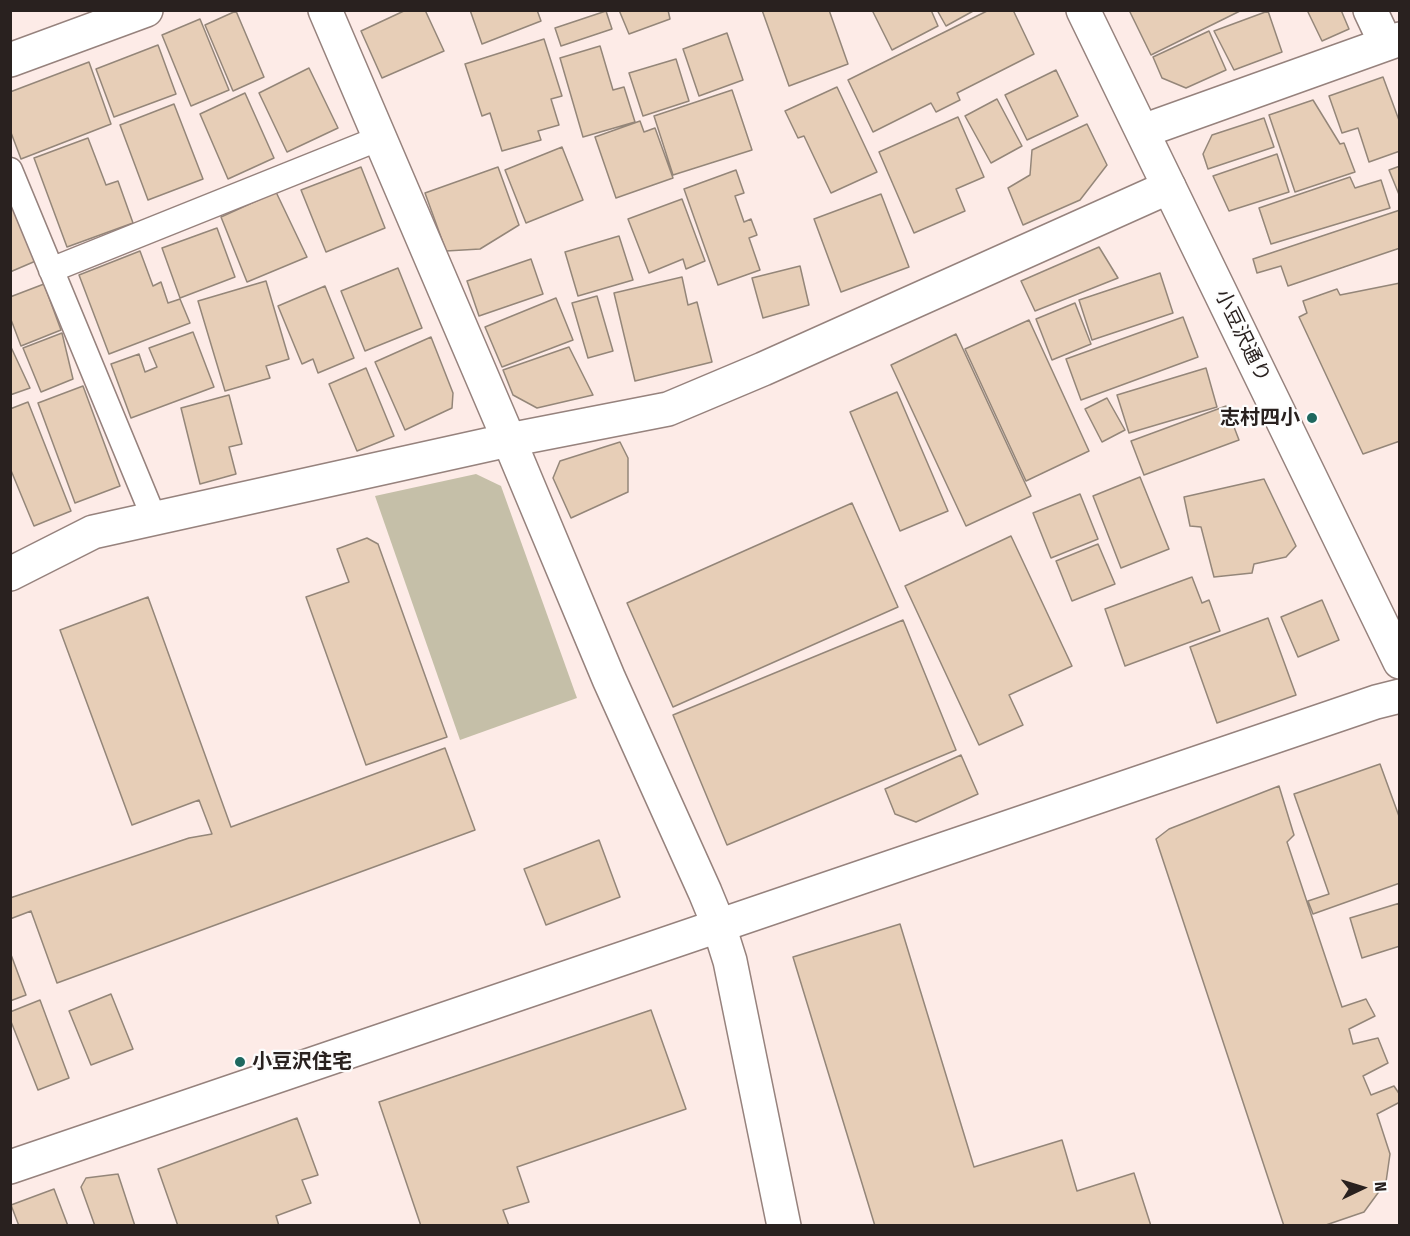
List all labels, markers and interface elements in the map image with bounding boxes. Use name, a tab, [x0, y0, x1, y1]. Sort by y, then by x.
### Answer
street label: 小豆沢通り	[1209, 286, 1275, 386]
place label: 志村四小	[1220, 406, 1300, 430]
marker: 志村四小	[1305, 411, 1319, 425]
place label: 小豆沢住宅	[252, 1050, 352, 1074]
marker: 小豆沢住宅	[233, 1055, 247, 1069]
north arrow	[1332, 1158, 1392, 1218]
text: N	[1371, 1181, 1390, 1192]

